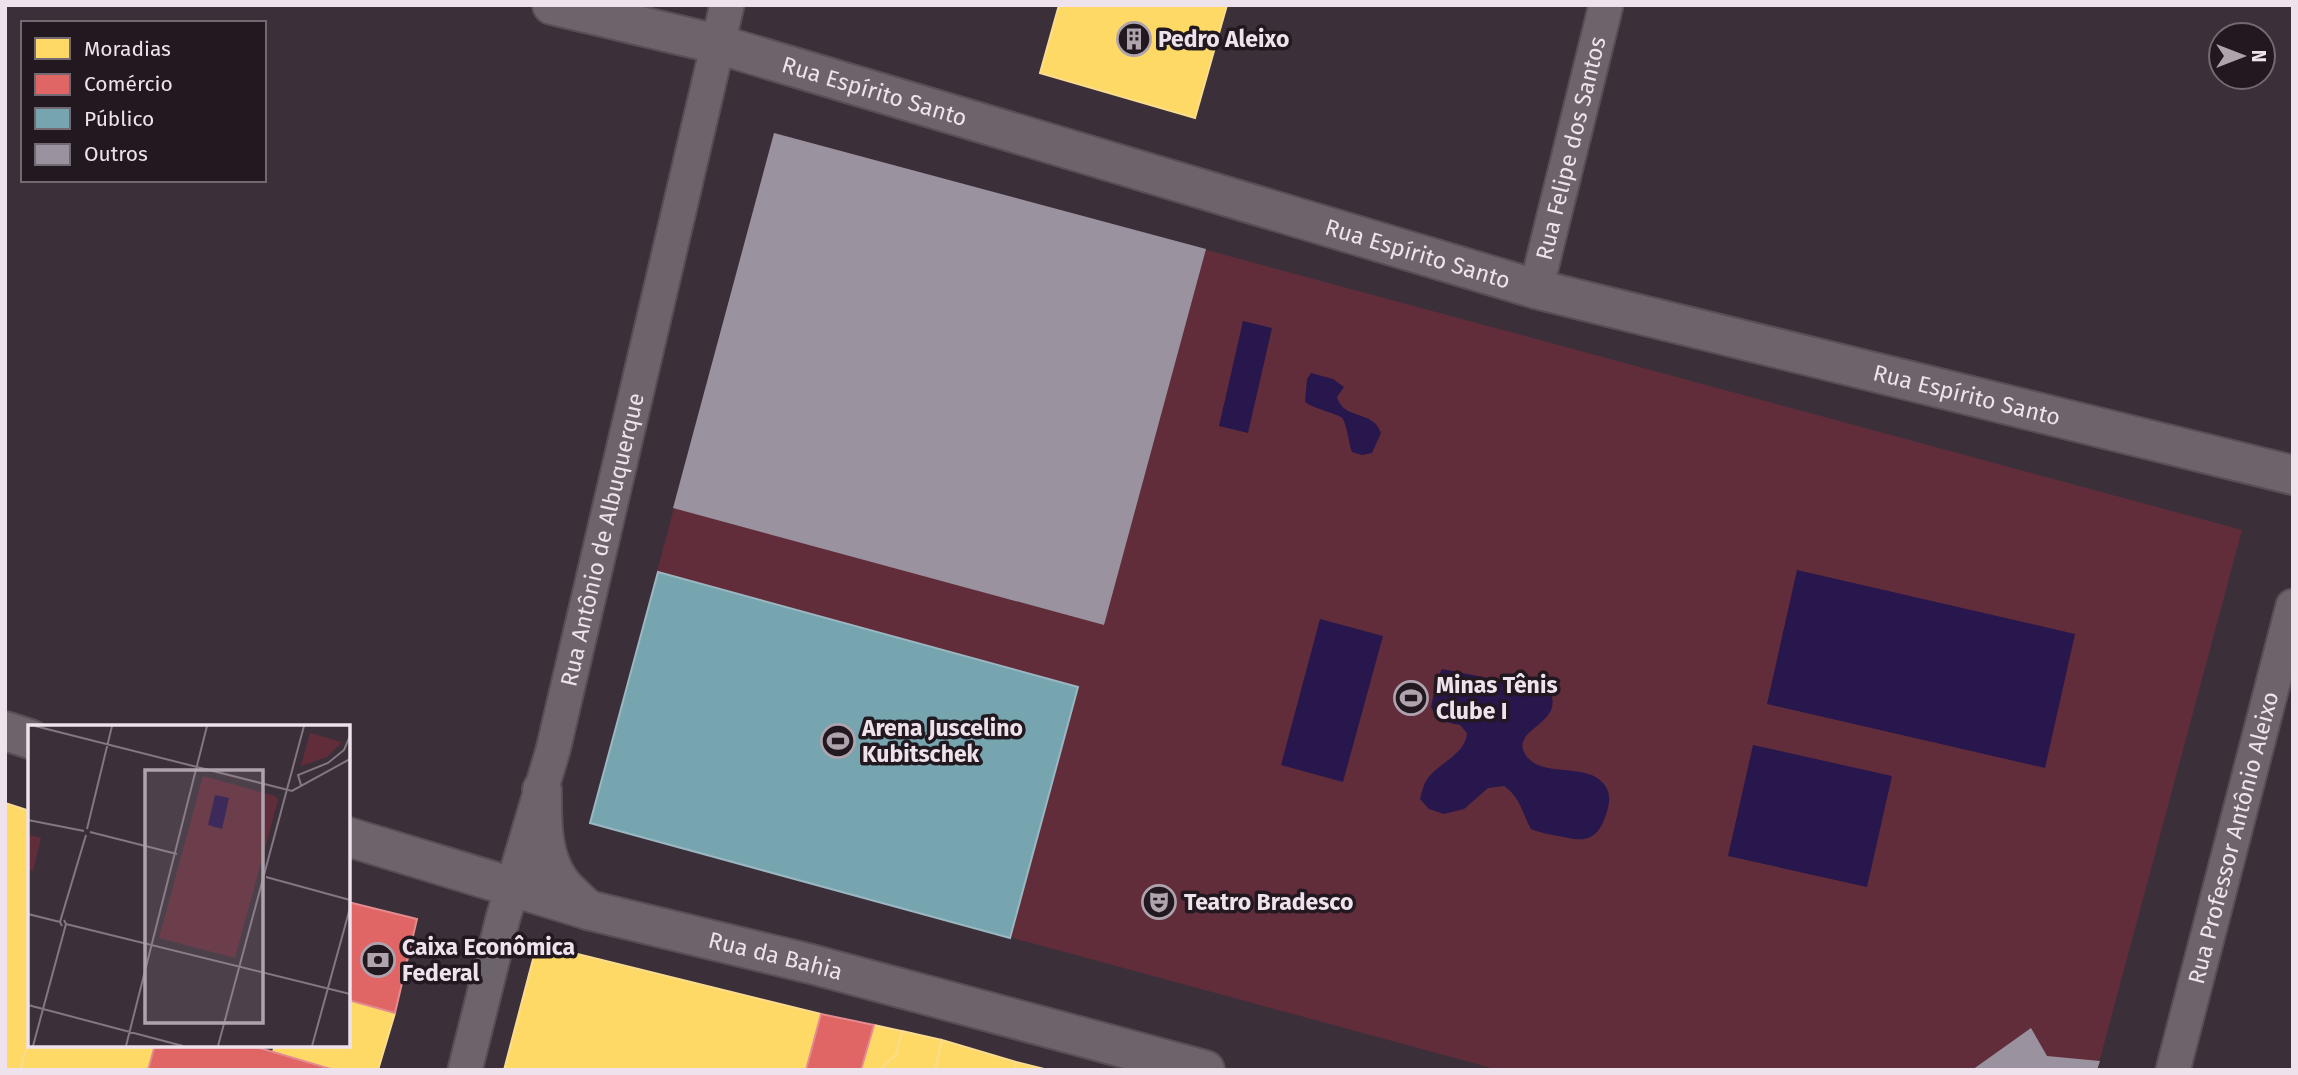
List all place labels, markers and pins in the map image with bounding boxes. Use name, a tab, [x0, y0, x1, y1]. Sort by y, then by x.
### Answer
building icon: Pedro Aleixo	[1115, 20, 1153, 58]
place label: Pedro Aleixo	[1158, 25, 1289, 53]
place label: Minas Tênis Clube I	[1436, 671, 1558, 725]
sports icon: Minas Tênis Clube I	[1392, 679, 1430, 717]
place label: Arena Juscelino Kubitschek	[861, 714, 1023, 768]
sports icon: Arena Juscelino Kubitschek	[819, 722, 857, 760]
theatre icon: Teatro Bradesco	[1140, 883, 1178, 921]
place label: Teatro Bradesco	[1184, 888, 1353, 916]
place label: Caixa Econômica Federal	[402, 933, 575, 987]
bank icon: Caixa Econômica Federal	[359, 941, 397, 979]

